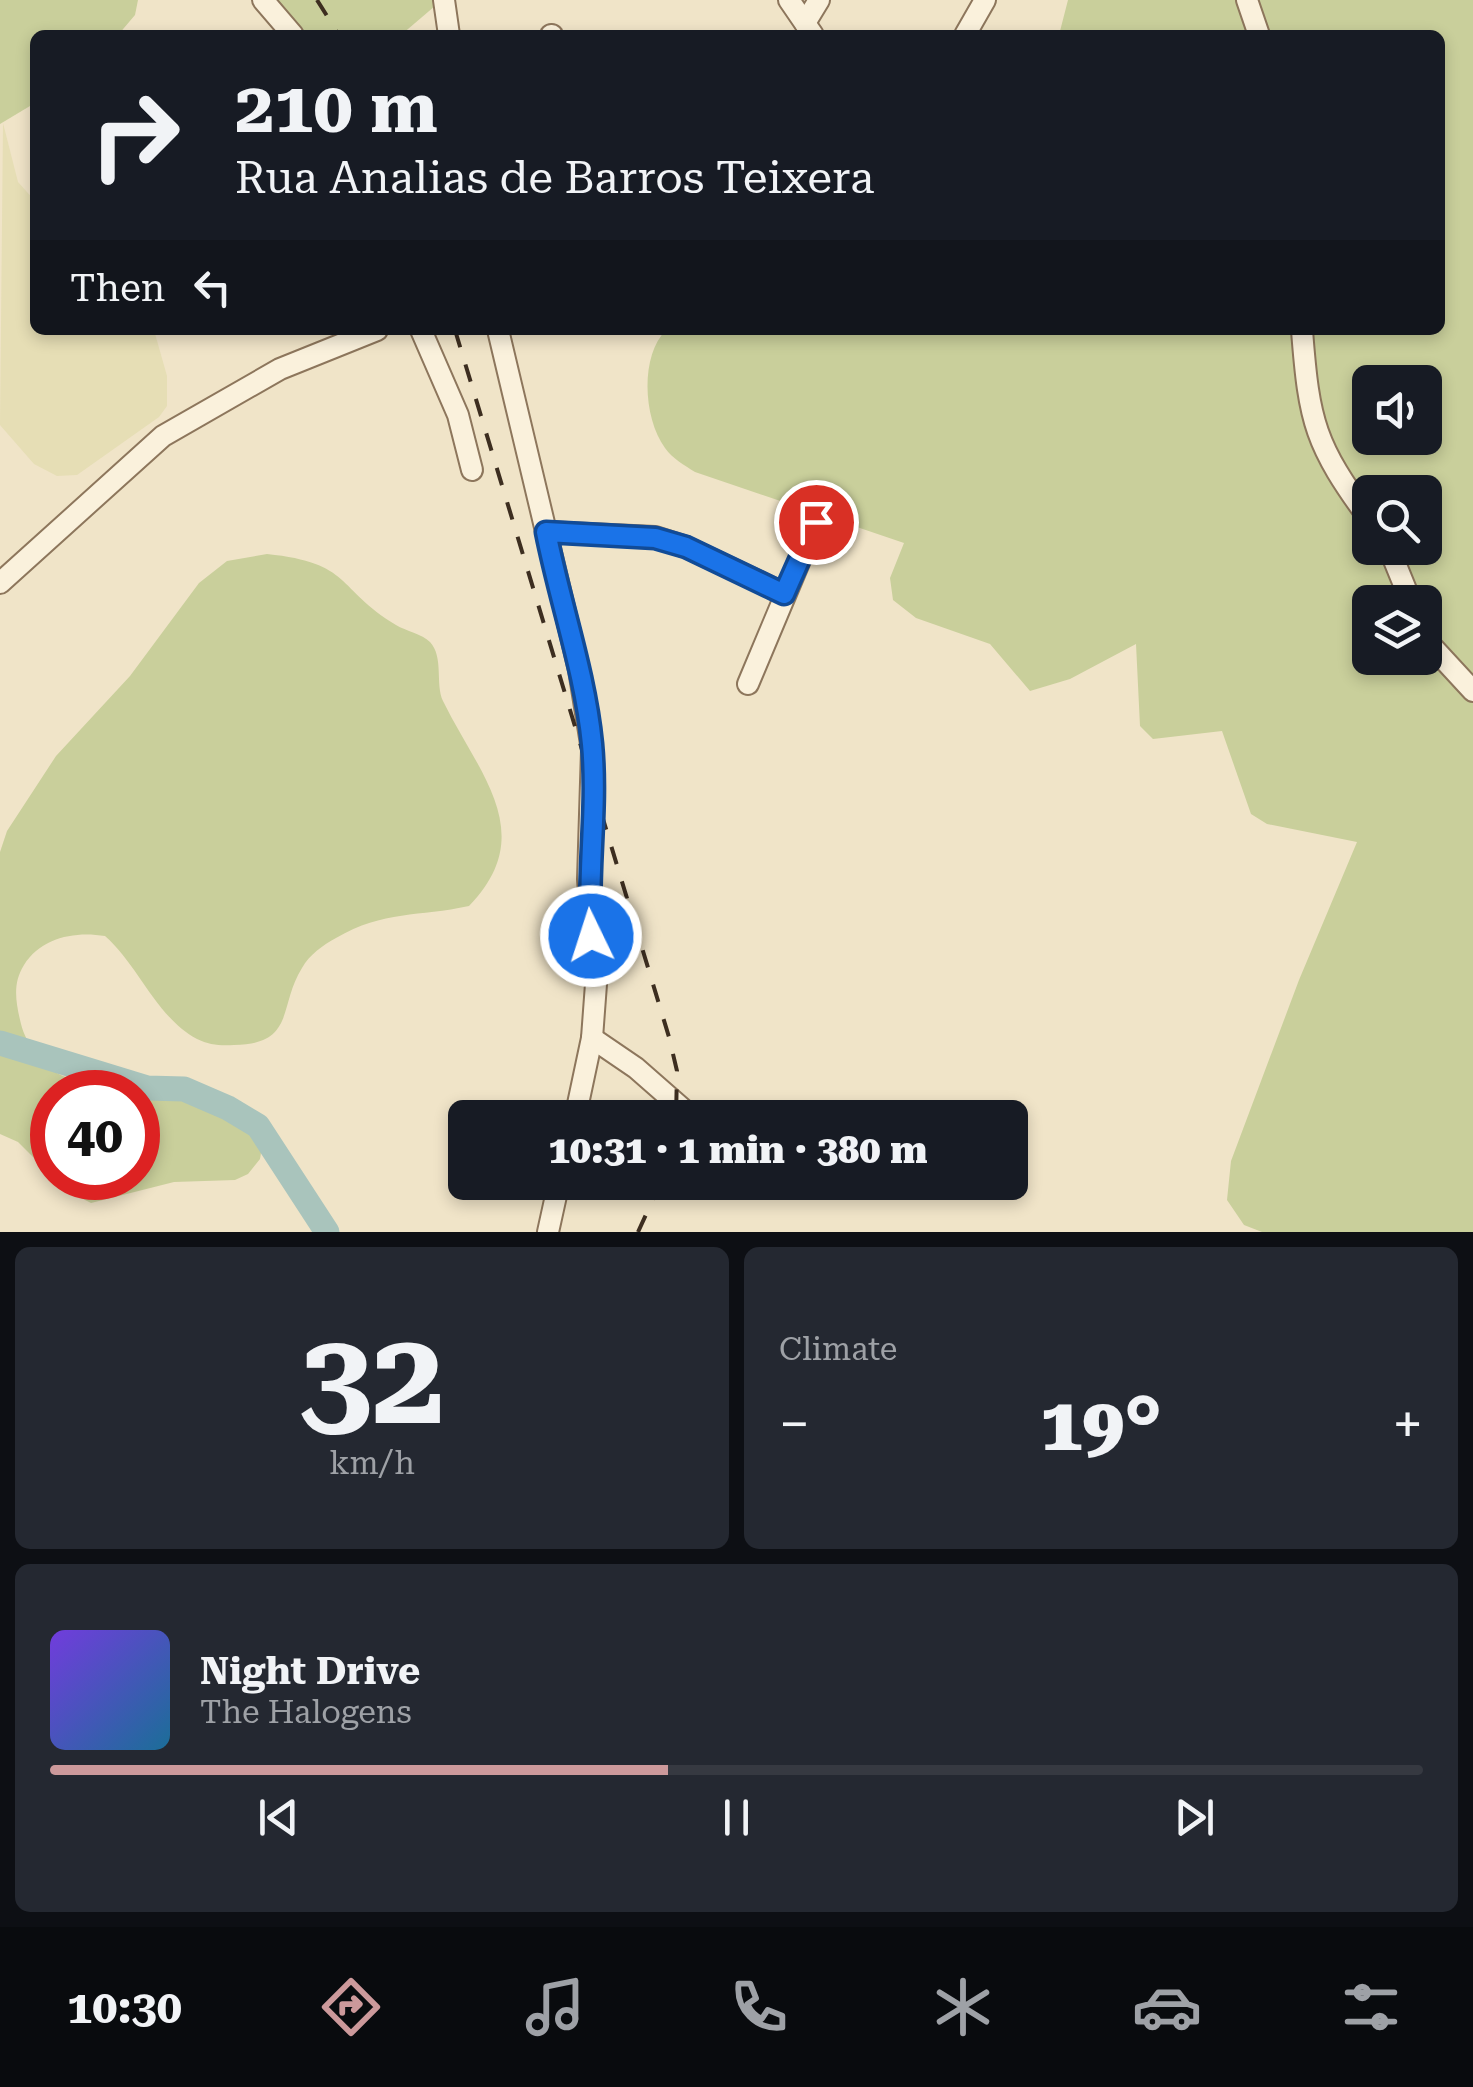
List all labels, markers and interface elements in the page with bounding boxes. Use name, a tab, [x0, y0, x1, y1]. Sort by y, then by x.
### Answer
text: 210 m	[235, 67, 438, 149]
icon: right	[70, 70, 200, 200]
text: Rua Analias de Barros Teixera	[235, 151, 874, 204]
icon: left	[185, 260, 240, 315]
text: Then	[70, 266, 165, 310]
map controls	[1352, 365, 1442, 675]
button: sound	[1352, 365, 1442, 455]
button: search	[1352, 475, 1442, 565]
pin	[774, 480, 859, 565]
icon: arrive	[789, 495, 844, 550]
button: layers	[1352, 585, 1442, 675]
position arrow	[539, 884, 643, 988]
speed limit sign: 40	[30, 1070, 160, 1200]
text: 10:31 · 1 min · 380 m	[548, 1128, 928, 1172]
text: 32	[299, 1302, 445, 1455]
text: Climate	[779, 1330, 897, 1368]
text: 19°	[1040, 1380, 1162, 1468]
text: −	[779, 1392, 810, 1456]
text: +	[1392, 1392, 1423, 1456]
text: km/h	[329, 1444, 415, 1482]
text: Night Drive	[200, 1649, 420, 1693]
text: The Halogens	[200, 1693, 412, 1731]
icon: previous	[251, 1790, 306, 1845]
icon: pause	[709, 1790, 764, 1845]
icon: next	[1167, 1790, 1222, 1845]
icon: directions	[316, 1972, 386, 2042]
icon: music	[520, 1972, 590, 2042]
icon: phone	[724, 1972, 794, 2042]
icon: climate	[928, 1972, 998, 2042]
icon: car	[1132, 1972, 1202, 2042]
icon: filters	[1336, 1972, 1406, 2042]
text: 10:30	[67, 1981, 182, 2034]

